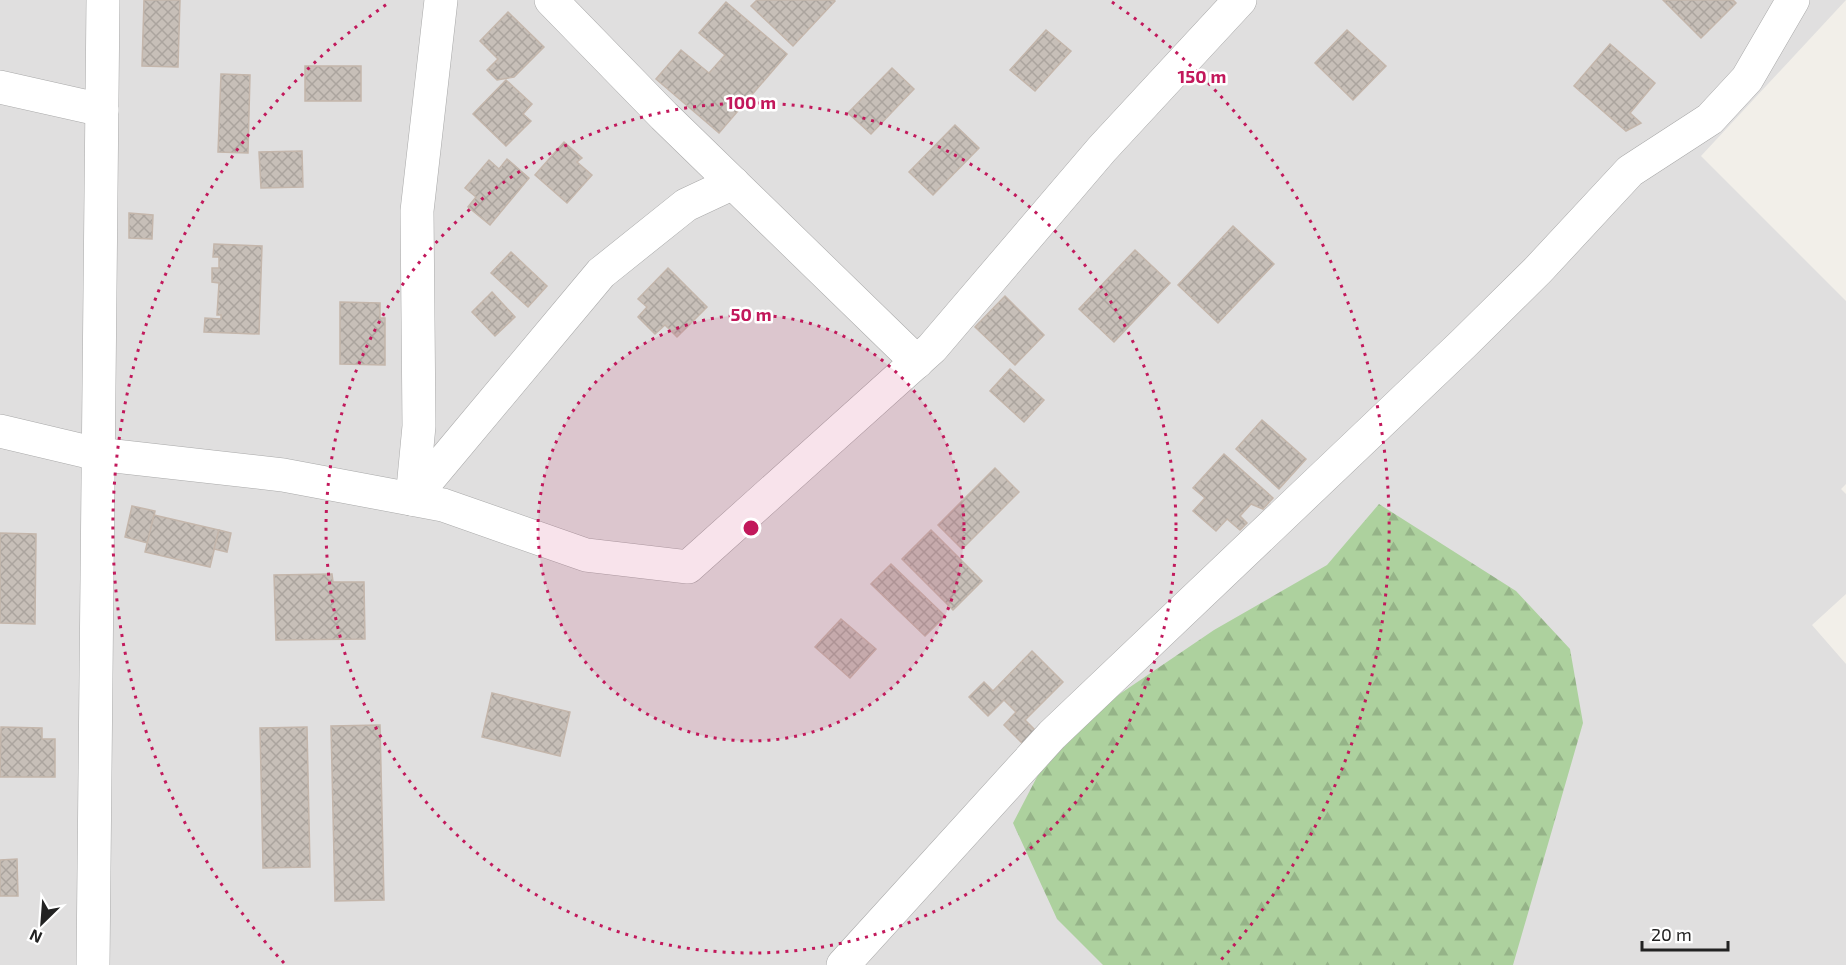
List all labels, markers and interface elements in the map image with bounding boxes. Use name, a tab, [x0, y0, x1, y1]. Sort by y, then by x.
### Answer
text: 150 m	[1178, 65, 1226, 87]
text: 100 m	[726, 91, 776, 113]
text: 50 m	[730, 303, 772, 325]
centre of rings	[741, 518, 761, 538]
north arrow	[12, 893, 72, 953]
scale bar	[1642, 914, 1728, 952]
text: 20 m	[1651, 923, 1692, 945]
text: N	[26, 926, 45, 948]

